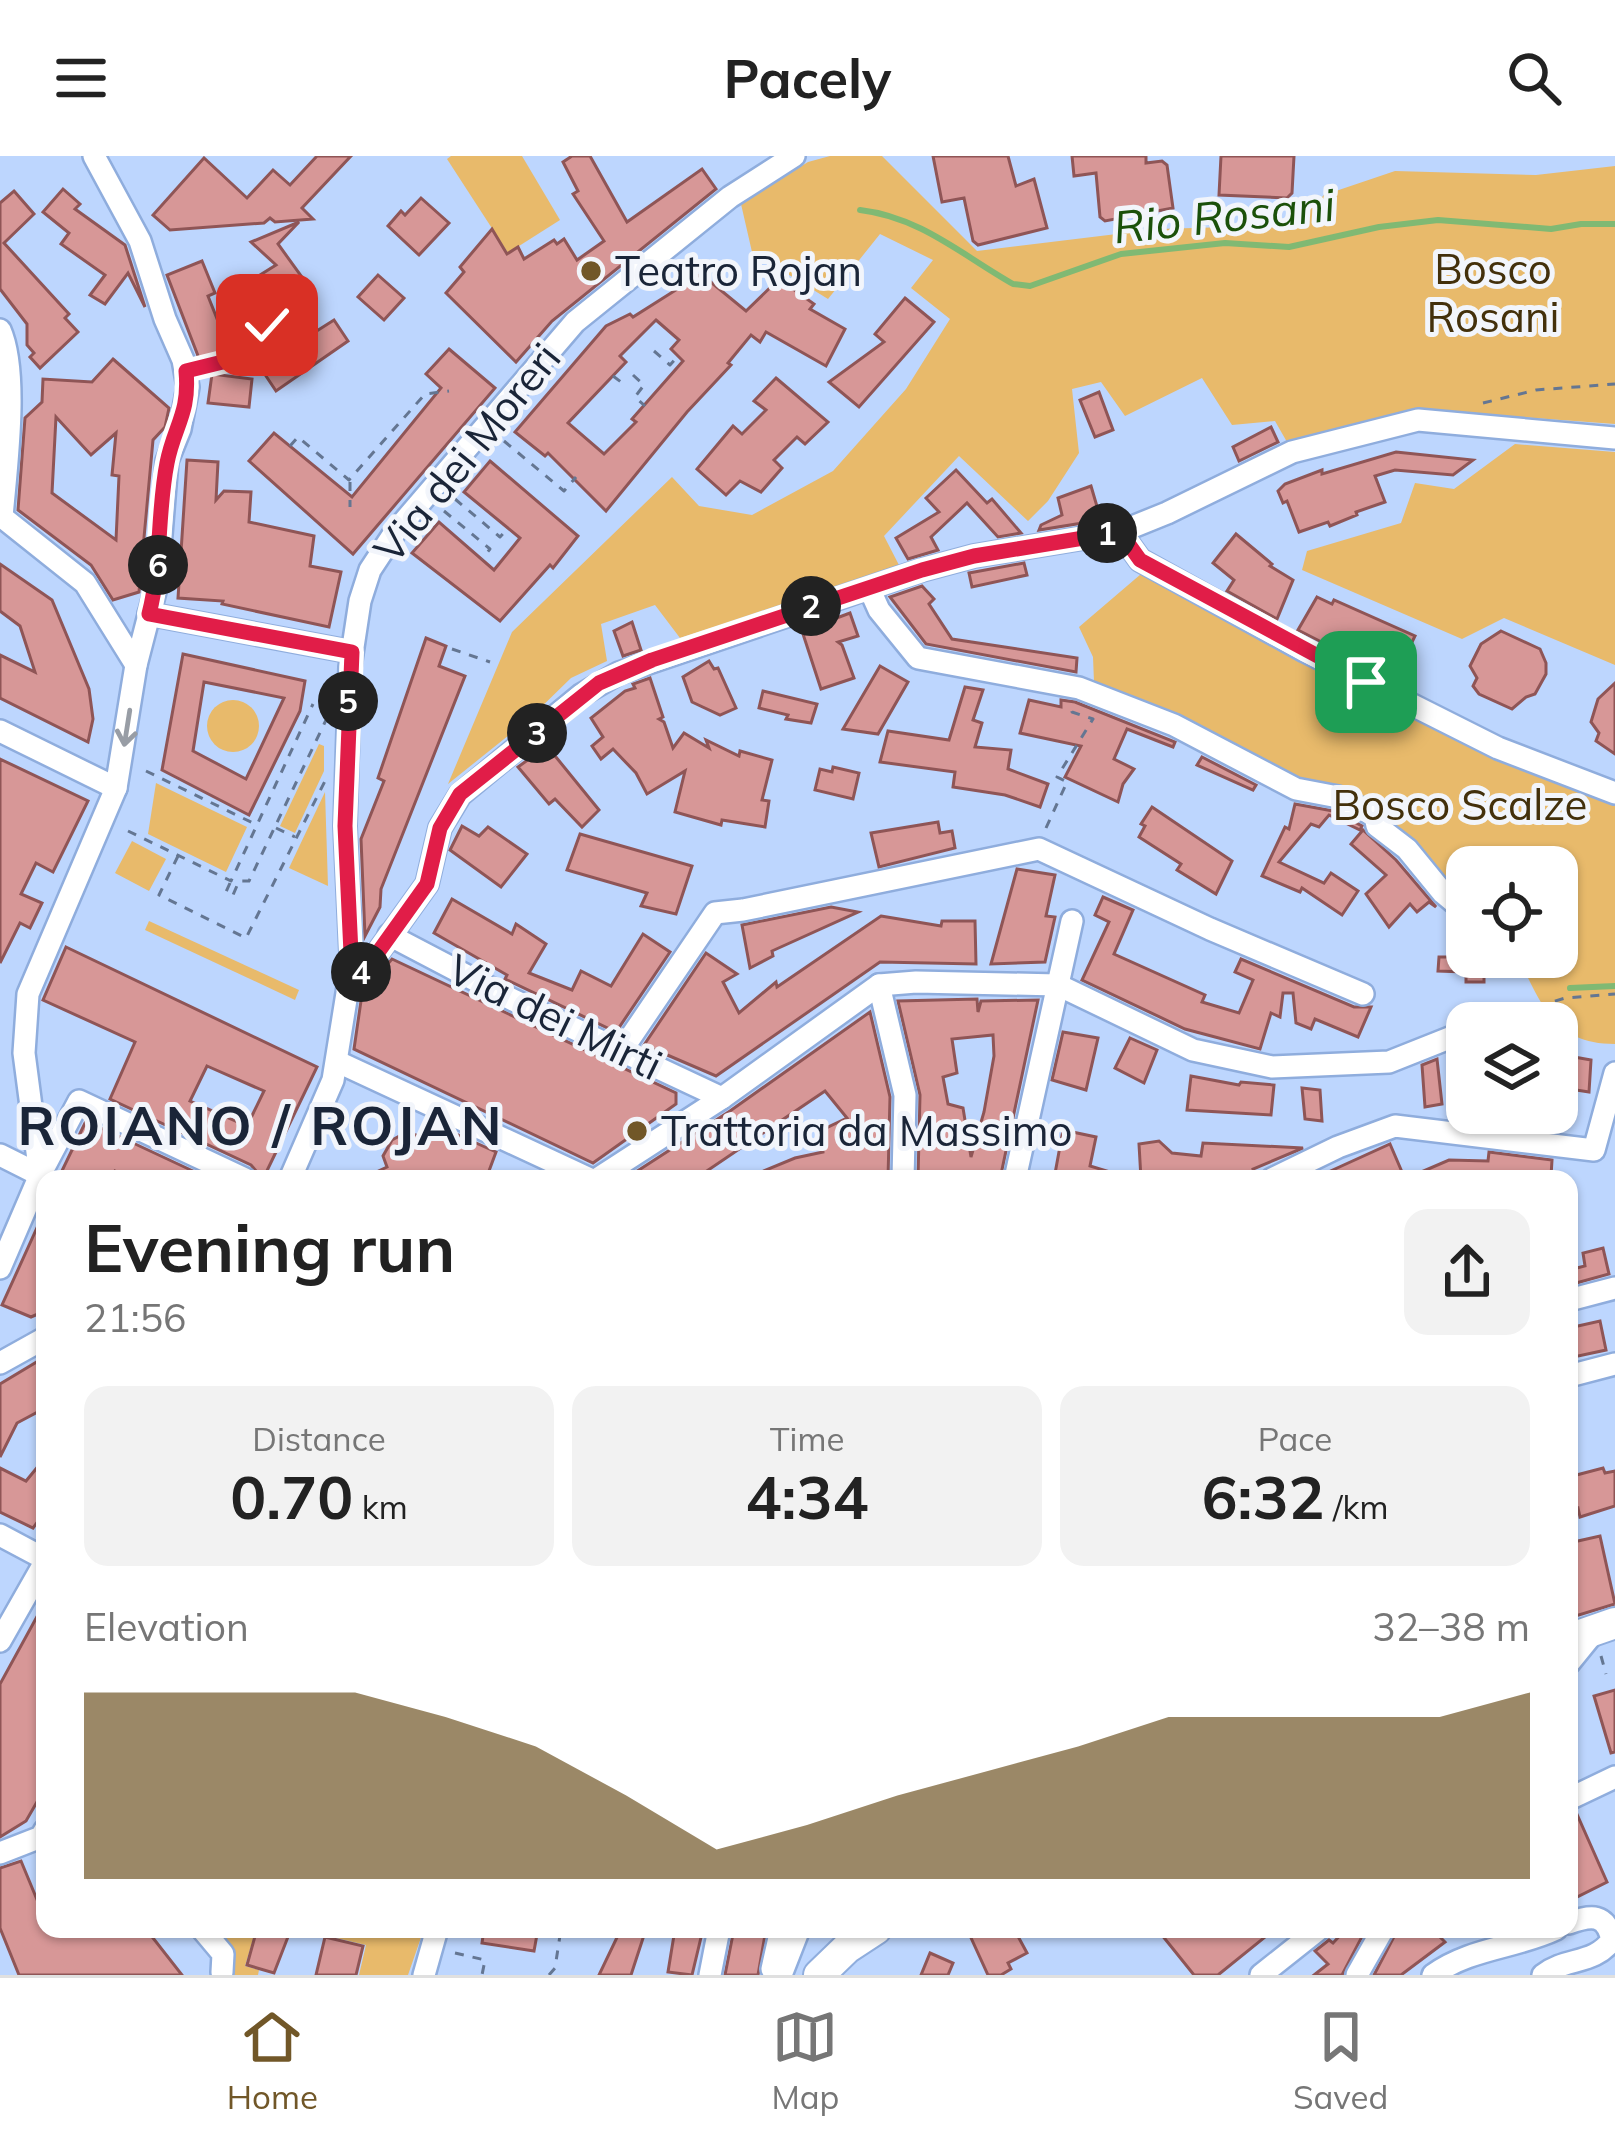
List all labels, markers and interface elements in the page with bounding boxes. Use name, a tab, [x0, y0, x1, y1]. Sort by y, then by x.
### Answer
text: Pacely	[724, 44, 891, 112]
icon: menu	[48, 45, 114, 111]
icon: search	[1501, 45, 1567, 111]
water label: Rio Rosani	[1111, 176, 1338, 254]
park label: Bosco Rosani	[1426, 242, 1560, 343]
place label: Teatro Rojan	[615, 244, 862, 297]
marker: Teatro Rojan	[578, 258, 604, 284]
pin	[216, 274, 318, 376]
icon: check	[234, 292, 300, 358]
street label: Via dei Moreri	[362, 332, 571, 573]
pin: 1	[1077, 503, 1137, 563]
text: 1	[1097, 512, 1117, 553]
pin: 6	[128, 535, 188, 595]
text: 6	[148, 544, 168, 585]
pin: 2	[781, 576, 841, 636]
text: 2	[801, 585, 821, 626]
pin	[1315, 631, 1417, 733]
icon: arrive	[1333, 649, 1399, 715]
pin: 5	[318, 671, 378, 731]
text: 5	[338, 680, 358, 721]
pin: 3	[507, 703, 567, 763]
one-way arrow	[115, 708, 138, 747]
text: 3	[527, 712, 547, 753]
park label: Bosco Scalze	[1333, 778, 1587, 831]
map controls	[1446, 846, 1578, 1134]
button: locate	[1446, 846, 1578, 978]
pin: 4	[331, 942, 391, 1002]
street label: Via dei Mirti	[440, 942, 671, 1091]
text: 4	[351, 951, 371, 992]
button: layers	[1446, 1002, 1578, 1134]
district label: ROIANO / ROJAN	[17, 1091, 505, 1159]
place label: Trattoria da Massimo	[661, 1104, 1073, 1157]
marker: Trattoria da Massimo	[624, 1118, 650, 1144]
text: Evening run	[84, 1206, 455, 1289]
button: share	[1404, 1209, 1530, 1335]
text: 21:56	[84, 1293, 187, 1342]
text: Distance	[252, 1418, 386, 1459]
text: Time	[770, 1418, 844, 1459]
text: Pace	[1258, 1418, 1332, 1459]
text: 0.70	[230, 1459, 353, 1534]
text: 4:34	[746, 1459, 868, 1534]
text: 6:32	[1202, 1459, 1324, 1534]
text: km	[353, 1486, 408, 1527]
text: /km	[1324, 1486, 1388, 1527]
text: Elevation	[84, 1602, 249, 1651]
text: 32–38 m	[1372, 1602, 1530, 1651]
tab: Home	[227, 2004, 318, 2117]
tab: Map	[771, 2004, 839, 2117]
tab: Saved	[1293, 2004, 1388, 2117]

